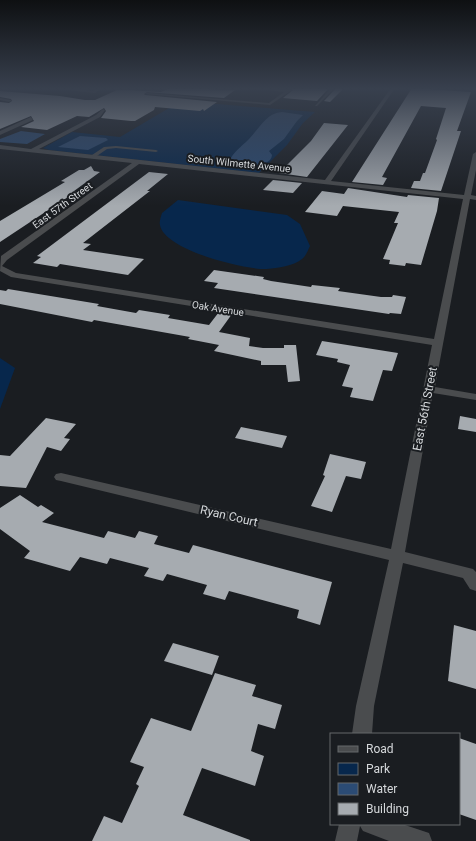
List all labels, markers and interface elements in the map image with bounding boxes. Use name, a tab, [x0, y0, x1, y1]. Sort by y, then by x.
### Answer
street label: South Wilmette Avenue	[187, 153, 291, 174]
street label: East 57th Street	[30, 180, 94, 231]
street label: Oak Avenue	[191, 299, 245, 318]
street label: East 56th Street	[410, 366, 440, 452]
street label: Ryan Court	[199, 503, 259, 529]
legend	[330, 733, 460, 825]
text: Road	[366, 742, 394, 756]
text: Park	[366, 762, 391, 776]
text: Water	[366, 782, 397, 796]
text: Building	[366, 802, 409, 816]

